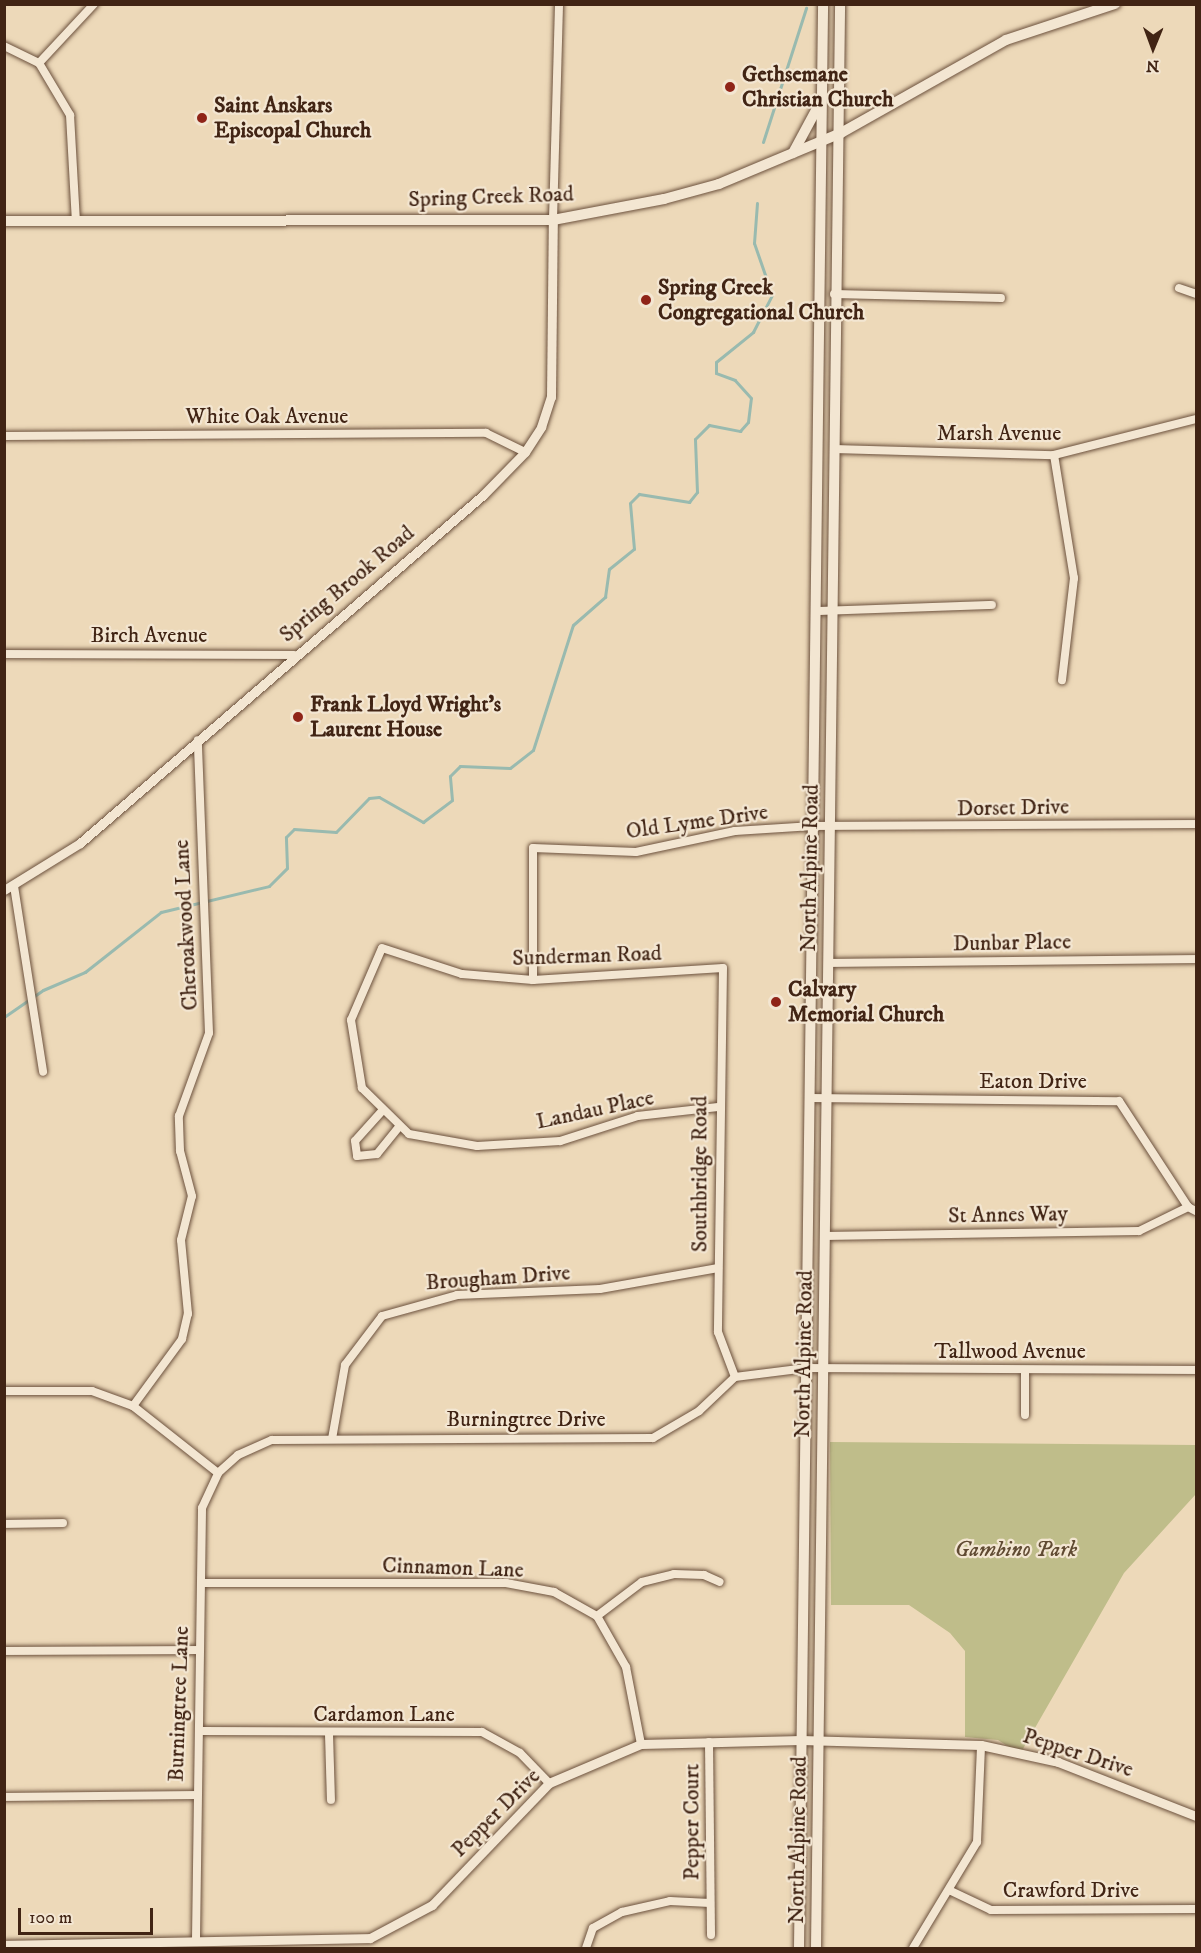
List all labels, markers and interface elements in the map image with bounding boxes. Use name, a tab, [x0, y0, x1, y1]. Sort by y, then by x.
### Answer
north arrow	[1123, 18, 1183, 78]
text: N	[1146, 56, 1159, 76]
place label: Gethsemane Christian Church	[742, 61, 893, 112]
marker: Gethsemane Christian Church	[723, 80, 737, 94]
place label: Saint Anskars Episcopal Church	[214, 92, 371, 144]
marker: Saint Anskars Episcopal Church	[195, 111, 209, 125]
street label: Spring Creek Road	[408, 181, 574, 213]
place label: Spring Creek Congregational Church	[658, 274, 864, 326]
marker: Spring Creek Congregational Church	[639, 293, 653, 307]
street label: White Oak Avenue	[186, 404, 348, 430]
street label: Marsh Avenue	[937, 421, 1061, 447]
street label: Spring Brook Road	[274, 520, 420, 648]
street label: Birch Avenue	[91, 623, 207, 649]
place label: Frank Lloyd Wright's Laurent House	[310, 691, 501, 742]
marker: Frank Lloyd Wright's Laurent House	[291, 710, 305, 724]
street label: North Alpine Road	[795, 784, 825, 952]
street label: Dorset Drive	[957, 794, 1069, 822]
street label: Old Lyme Drive	[624, 799, 770, 845]
street label: Cheroakwood Lane	[168, 839, 204, 1011]
street label: Dunbar Place	[953, 929, 1071, 957]
street label: Sunderman Road	[512, 940, 662, 972]
place label: Calvary Memorial Church	[788, 976, 944, 1028]
marker: Calvary Memorial Church	[769, 995, 783, 1009]
street label: Eaton Drive	[979, 1069, 1087, 1095]
street label: Landau Place	[534, 1085, 656, 1135]
street label: Southbridge Road	[687, 1096, 713, 1252]
street label: St Annes Way	[948, 1201, 1068, 1229]
street label: Brougham Drive	[425, 1260, 571, 1296]
street label: North Alpine Road	[789, 1270, 819, 1438]
street label: Tallwood Avenue	[934, 1339, 1086, 1365]
street label: Burningtree Drive	[446, 1407, 606, 1433]
park label: Gambino Park	[955, 1537, 1077, 1563]
street label: Cinnamon Lane	[382, 1552, 524, 1584]
street label: Burningtree Lane	[163, 1626, 195, 1782]
street label: Cardamon Lane	[313, 1702, 455, 1728]
street label: Pepper Drive	[1019, 1723, 1137, 1783]
street label: North Alpine Road	[783, 1756, 813, 1924]
street label: Pepper Drive	[446, 1763, 546, 1863]
street label: Pepper Court	[679, 1764, 705, 1880]
street label: Crawford Drive	[1003, 1878, 1139, 1904]
scale bar	[21, 1896, 156, 1934]
text: 100 m	[29, 1907, 72, 1929]

